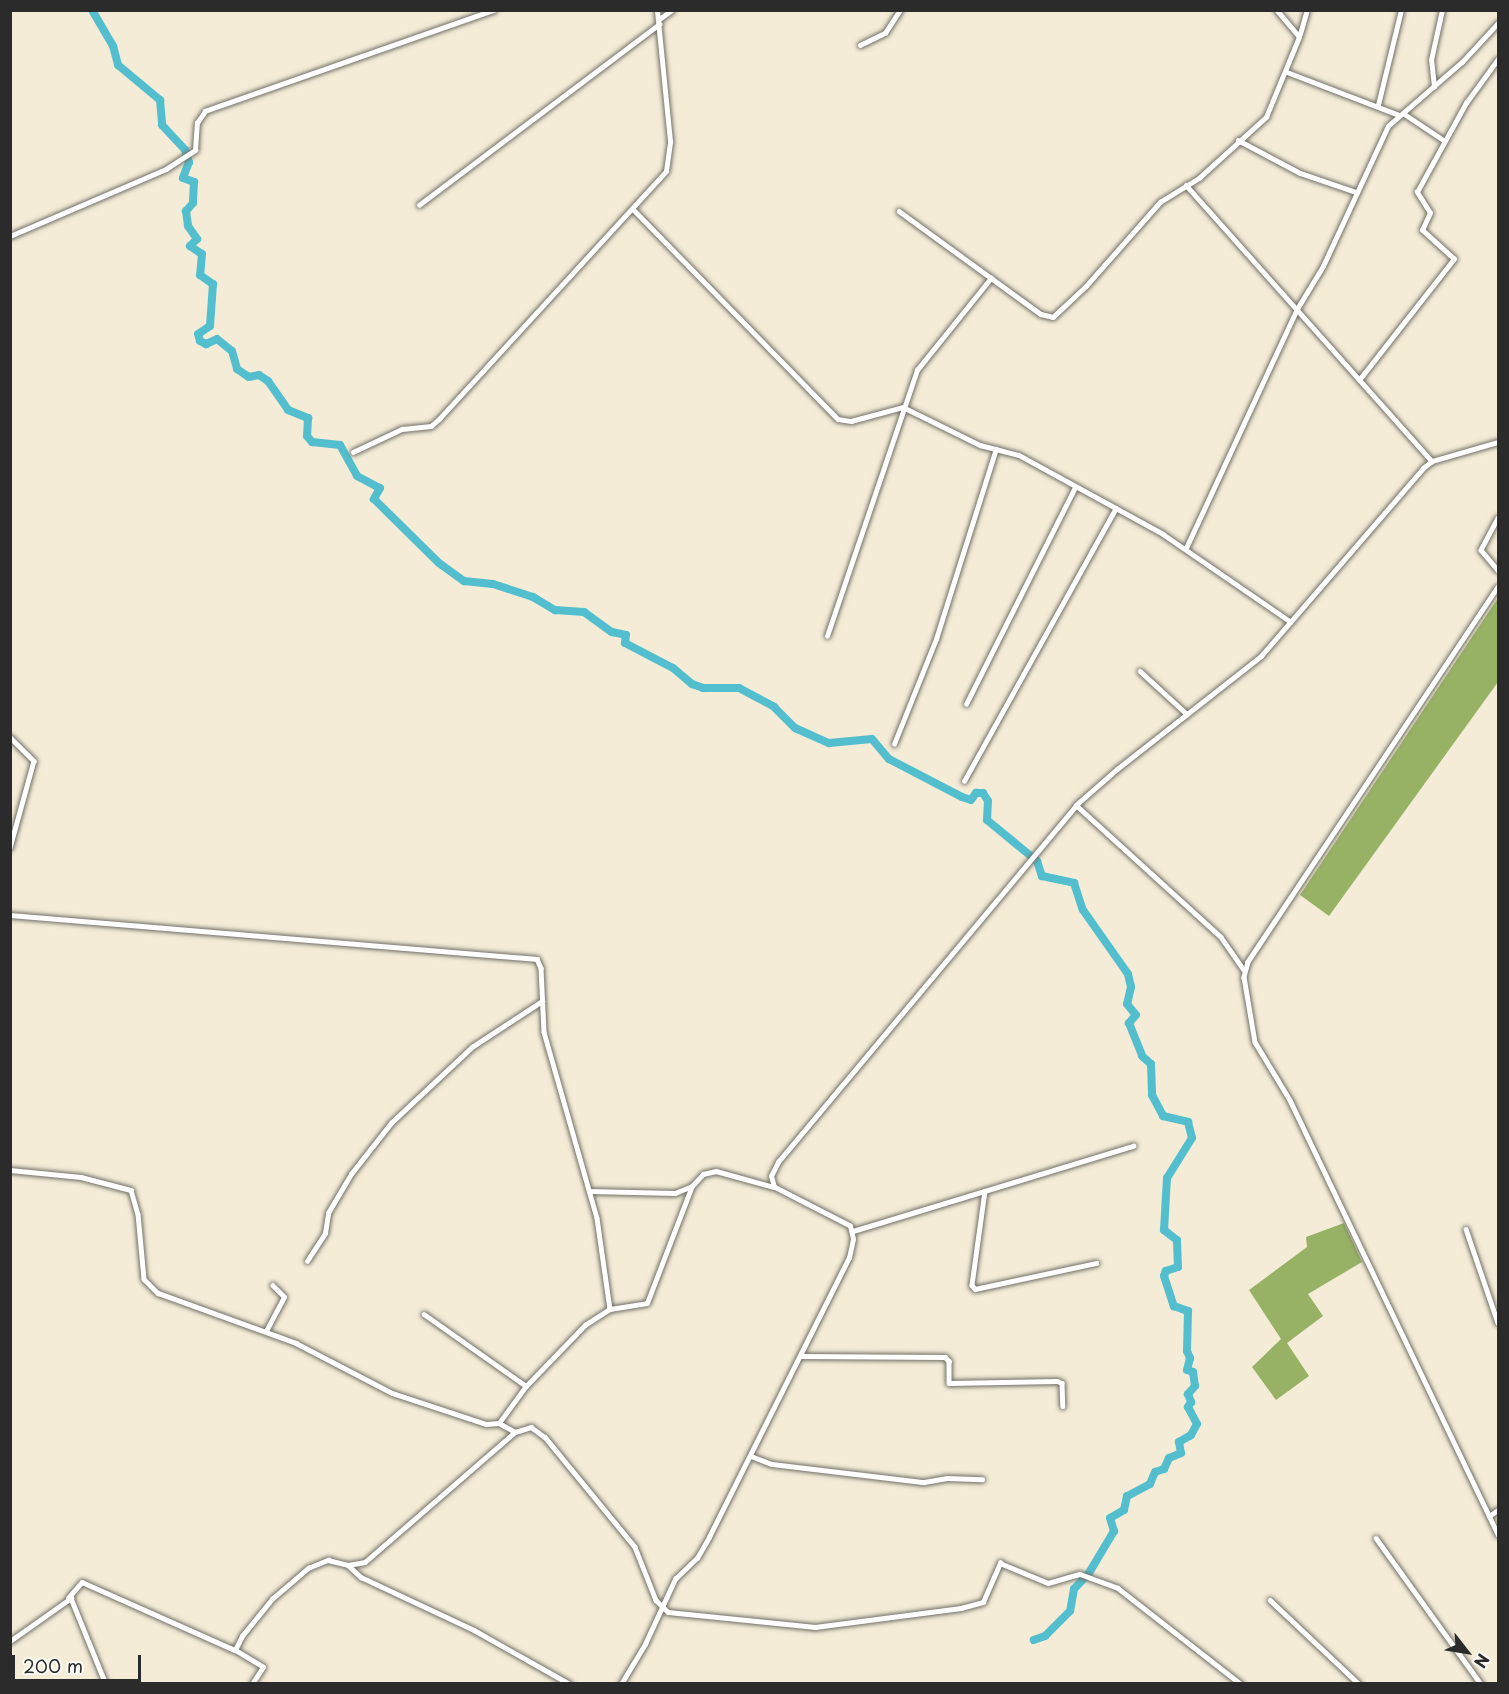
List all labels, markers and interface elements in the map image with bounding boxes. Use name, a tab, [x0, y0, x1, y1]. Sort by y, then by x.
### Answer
north arrow	[1437, 1622, 1497, 1682]
scale bar	[15, 1643, 144, 1681]
text: N	[1469, 1650, 1496, 1673]
text: 200 m	[23, 1652, 83, 1679]

